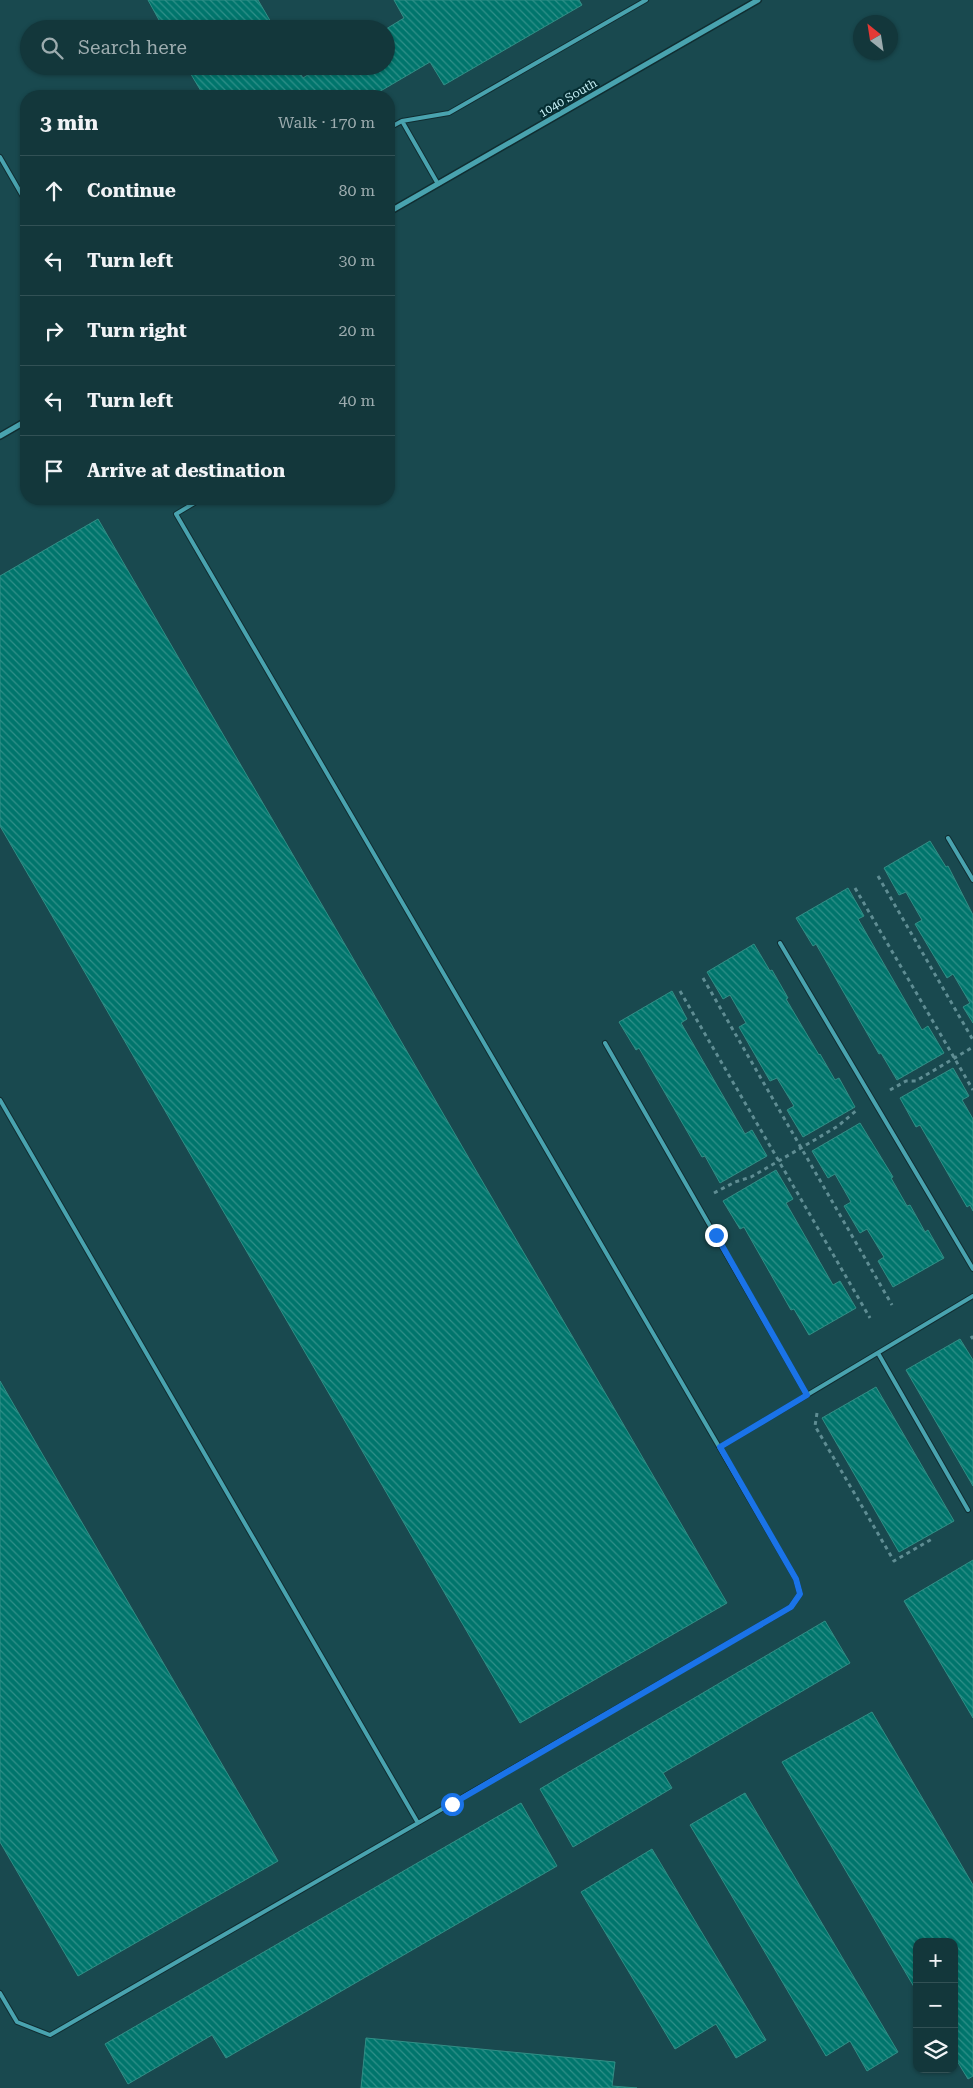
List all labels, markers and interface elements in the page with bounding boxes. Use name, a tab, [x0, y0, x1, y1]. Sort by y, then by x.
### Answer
north arrow	[853, 15, 898, 60]
search box	[20, 20, 395, 75]
icon: search	[38, 34, 66, 62]
text: Search here	[78, 36, 187, 59]
street label: 1040 South	[536, 76, 600, 120]
text: 3 min	[40, 111, 98, 135]
text: Walk · 170 m	[278, 113, 375, 132]
icon: ahead	[40, 177, 68, 205]
text: Continue	[87, 179, 176, 202]
text: 80 m	[338, 181, 375, 200]
icon: left	[40, 247, 68, 275]
text: Turn left	[87, 249, 173, 272]
text: 30 m	[338, 251, 375, 270]
icon: right	[40, 317, 68, 345]
text: Turn right	[87, 319, 187, 342]
text: 20 m	[338, 321, 375, 340]
icon: left	[40, 387, 68, 415]
text: Turn left	[87, 389, 173, 412]
text: 40 m	[338, 391, 375, 410]
icon: arrive	[40, 457, 68, 485]
text: Arrive at destination	[87, 459, 285, 482]
route end	[705, 1224, 728, 1247]
route start	[441, 1793, 464, 1816]
map controls	[913, 1938, 958, 2073]
button: +	[913, 1938, 958, 1983]
button: −	[913, 1983, 958, 2028]
button: layers	[913, 2028, 958, 2073]

